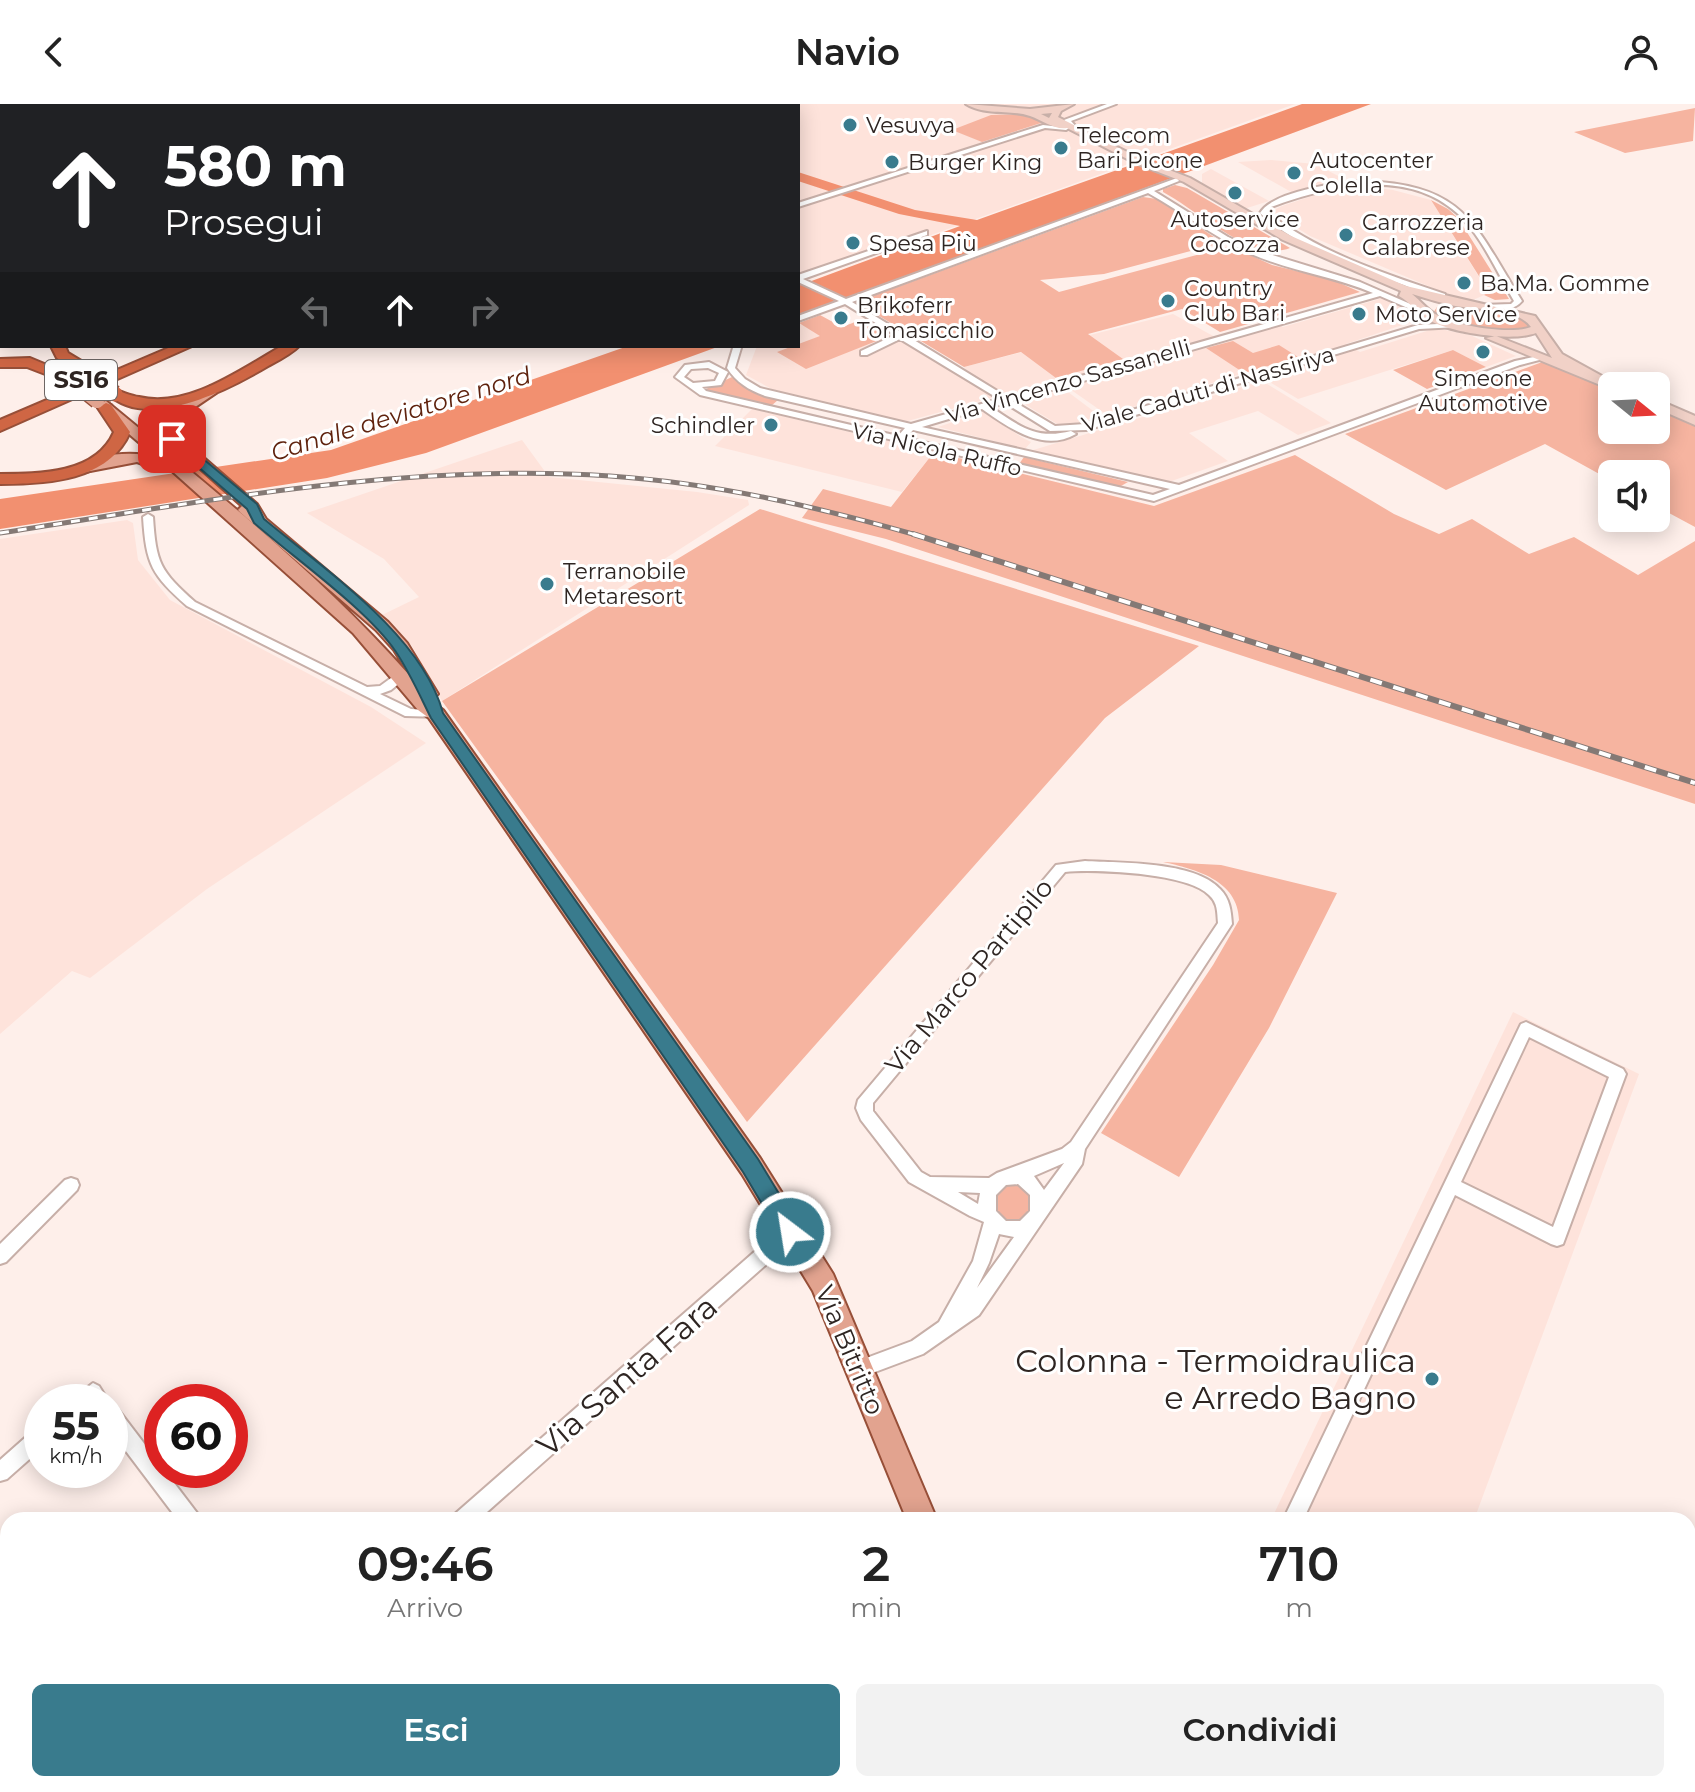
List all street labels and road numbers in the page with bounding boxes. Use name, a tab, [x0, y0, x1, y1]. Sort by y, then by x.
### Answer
street label: Via Vincenzo Sassanelli	[943, 334, 1194, 429]
street label: Viale Caduti di Nassiriya	[1079, 340, 1337, 438]
road number: SS16	[45, 360, 117, 400]
street label: Via Nicola Ruffo	[849, 417, 1024, 482]
street label: Via Marco Partipilo	[878, 872, 1060, 1080]
street label: Via Bitritto	[808, 1281, 892, 1419]
street label: Via Santa Fara	[528, 1287, 725, 1465]

